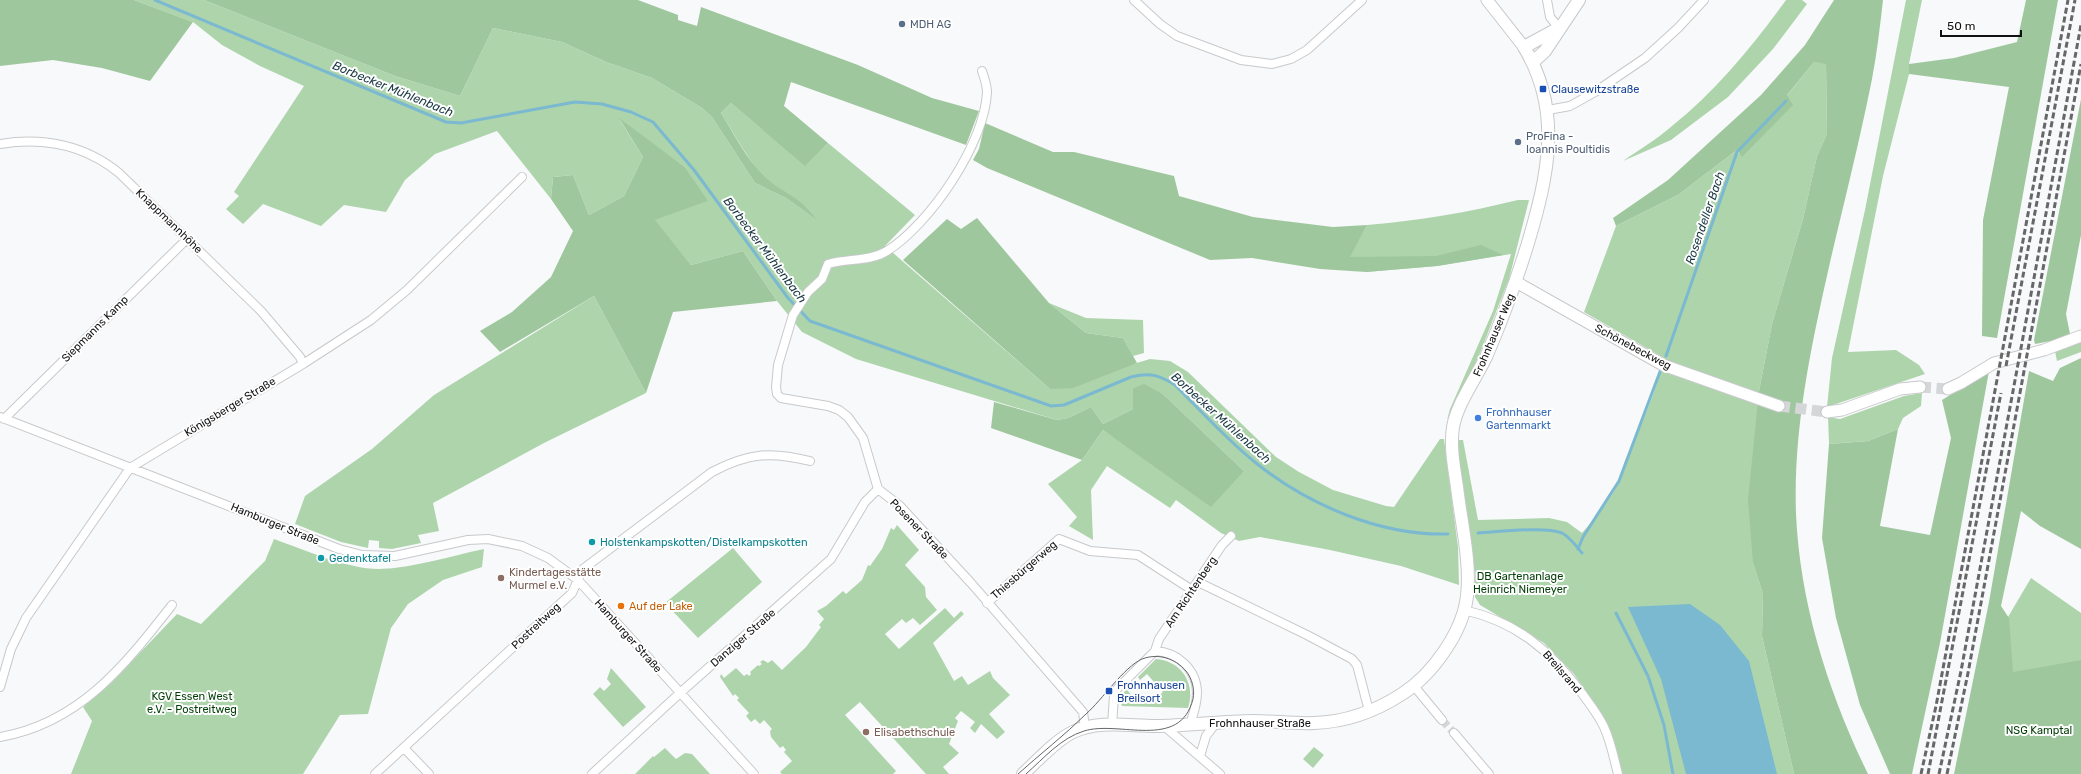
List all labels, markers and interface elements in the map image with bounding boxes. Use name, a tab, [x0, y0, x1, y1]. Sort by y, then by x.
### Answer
scale bar	[1941, 12, 2021, 38]
place label: MDH AG	[910, 18, 951, 31]
marker: MDH AG	[897, 19, 907, 29]
text: 50 m	[1947, 19, 1975, 33]
water label: Borbecker Mühlenbach	[331, 58, 455, 120]
place label: Clausewitzstraße	[1551, 83, 1639, 96]
marker: Clausewitzstraße	[1538, 84, 1548, 94]
place label: ProFina - Ioannis Poultidis	[1526, 130, 1610, 156]
marker: ProFina - Ioannis Poultidis	[1513, 137, 1523, 147]
water label: Rosendeller Bach	[1683, 170, 1727, 266]
street label: Knappmannhöhe	[133, 186, 205, 256]
water label: Borbecker Mühlenbach	[721, 194, 809, 306]
street label: Frohnhauser Weg	[1471, 292, 1517, 378]
street label: Siepmanns Kamp	[59, 293, 131, 365]
street label: Schönebeckweg	[1593, 321, 1673, 373]
water label: Borbecker Mühlenbach	[1168, 370, 1274, 466]
street label: Königsberger Straße	[182, 375, 278, 439]
place label: Frohnhauser Gartenmarkt	[1486, 406, 1552, 432]
marker: Frohnhauser Gartenmarkt	[1473, 413, 1483, 423]
street label: Posener Straße	[887, 496, 951, 562]
street label: Hamburger Straße	[229, 500, 321, 548]
place label: Holstenkampskotten/Distelkampskotten	[600, 536, 808, 549]
marker: Holstenkampskotten/Distelkampskotten	[587, 537, 597, 547]
street label: Thiesbürgerweg	[988, 538, 1060, 602]
place label: Gedenktafel	[329, 552, 391, 565]
marker: Gedenktafel	[316, 553, 326, 563]
street label: Am Richtenberg	[1162, 554, 1220, 630]
place label: Kindertagesstätte Murmel e.V.	[509, 566, 601, 592]
park label: DB Gartenanlage Heinrich Niemeyer	[1473, 570, 1568, 596]
marker: Kindertagesstätte Murmel e.V.	[496, 573, 506, 583]
street label: Hamburger Straße	[592, 597, 664, 675]
street label: Postreitweg	[509, 600, 563, 652]
place label: Auf der Lake	[629, 600, 693, 613]
marker: Auf der Lake	[616, 601, 626, 611]
street label: Danziger Straße	[708, 606, 778, 670]
street label: Breilsrand	[1540, 648, 1584, 696]
place label: Frohnhausen Breilsort	[1117, 679, 1185, 705]
marker: Frohnhausen Breilsort	[1104, 686, 1114, 696]
park label: KGV Essen West e.V. - Postreitweg	[147, 690, 237, 716]
street label: Frohnhauser Straße	[1209, 717, 1311, 730]
park label: NSG Kamptal	[2006, 724, 2072, 737]
place label: Elisabethschule	[874, 726, 955, 739]
marker: Elisabethschule	[861, 727, 871, 737]

